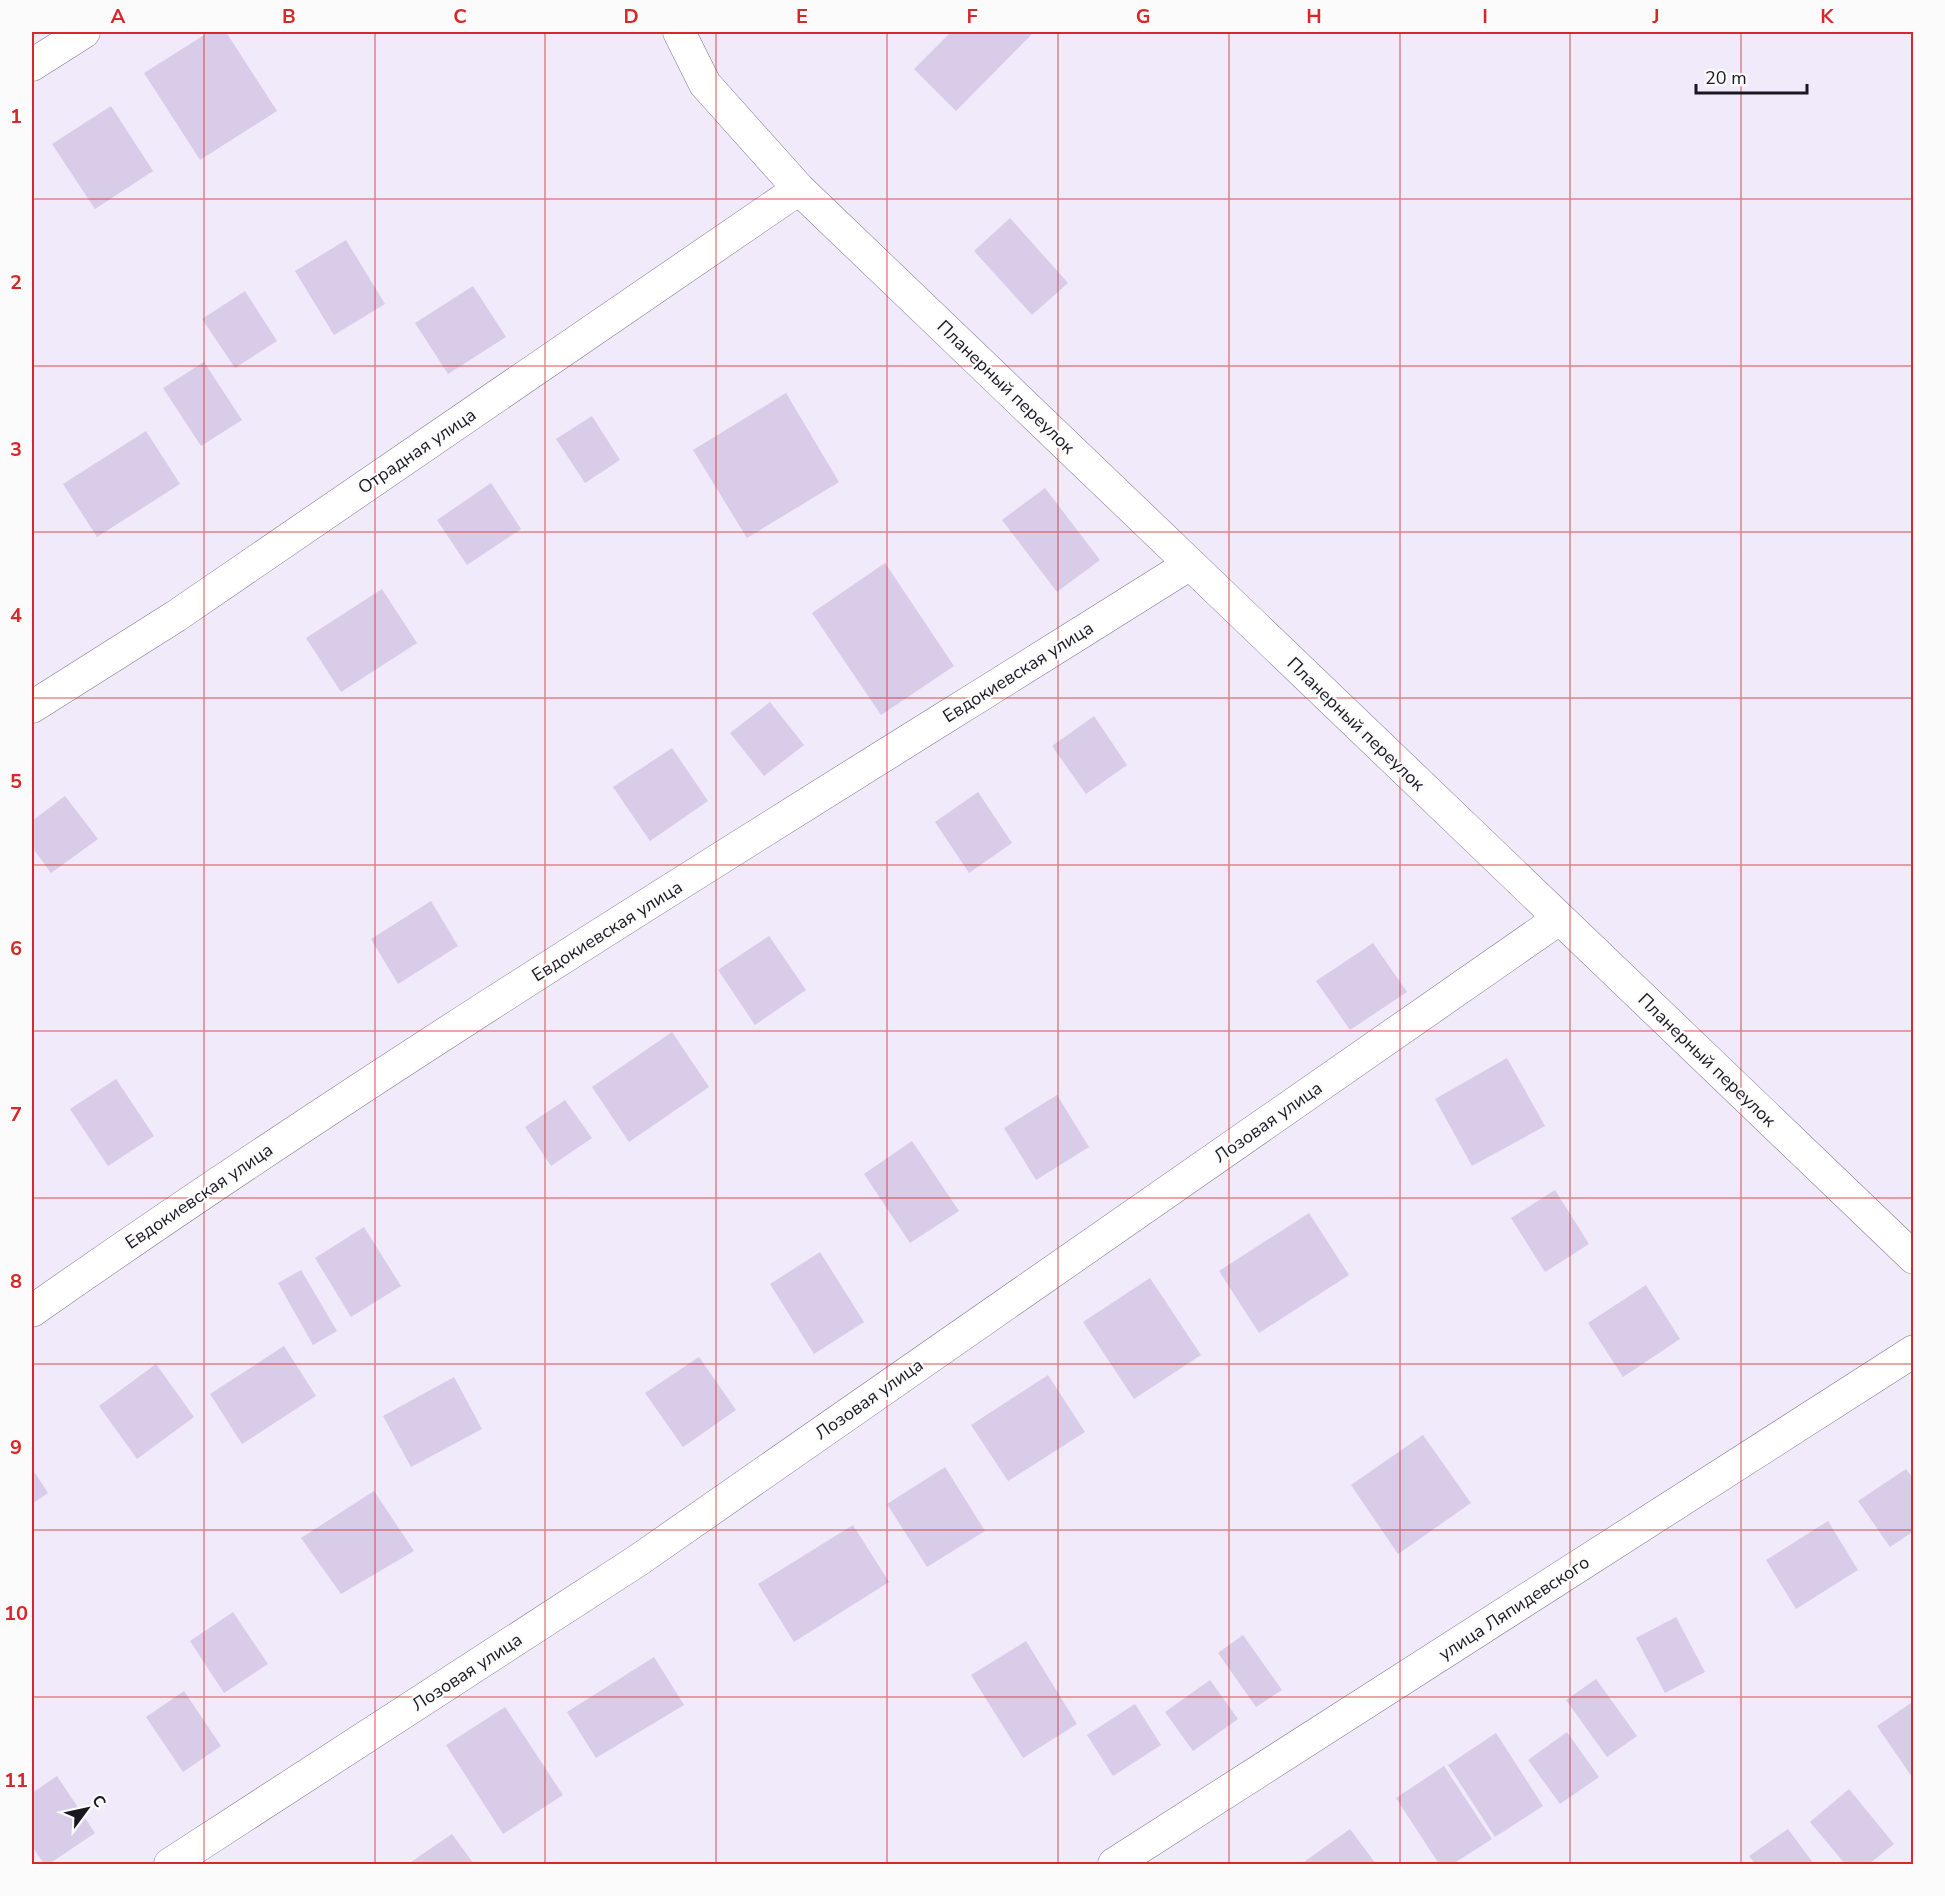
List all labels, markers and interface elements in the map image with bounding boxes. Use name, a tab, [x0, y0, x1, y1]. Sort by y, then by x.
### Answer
text: A	[111, 3, 126, 30]
text: B	[282, 3, 296, 30]
text: C	[453, 3, 467, 30]
text: D	[623, 3, 639, 30]
text: E	[796, 3, 808, 30]
text: F	[966, 3, 978, 30]
text: G	[1136, 3, 1150, 30]
text: H	[1306, 3, 1322, 30]
text: I	[1482, 3, 1488, 30]
text: J	[1651, 3, 1660, 30]
text: K	[1820, 3, 1834, 30]
scale bar	[1696, 57, 1807, 95]
text: 20 m	[1705, 66, 1747, 90]
text: 1	[10, 103, 22, 130]
text: 2	[10, 269, 22, 296]
street label: Планерный переулок	[932, 315, 1081, 460]
street label: Отрадная улица	[353, 403, 481, 499]
text: 3	[10, 436, 22, 463]
text: 4	[10, 602, 22, 629]
street label: Евдокиевская улица	[938, 616, 1098, 728]
street label: Планерный переулок	[1282, 652, 1431, 797]
text: 5	[10, 768, 22, 795]
street label: Евдокиевская улица	[527, 875, 687, 987]
text: 6	[10, 935, 22, 962]
street label: Планерный переулок	[1633, 988, 1782, 1133]
street label: Лозовая улица	[1209, 1076, 1327, 1168]
text: 7	[10, 1101, 22, 1128]
street label: Евдокиевская улица	[121, 1138, 277, 1254]
text: 8	[10, 1268, 22, 1295]
street label: Лозовая улица	[810, 1353, 928, 1445]
text: 9	[10, 1434, 22, 1461]
street label: улица Ляпидевского	[1434, 1550, 1594, 1666]
text: 10	[4, 1600, 28, 1627]
street label: Лозовая улица	[407, 1627, 527, 1717]
text: 11	[4, 1767, 28, 1794]
north arrow	[57, 1779, 117, 1839]
text: С	[87, 1791, 111, 1812]

